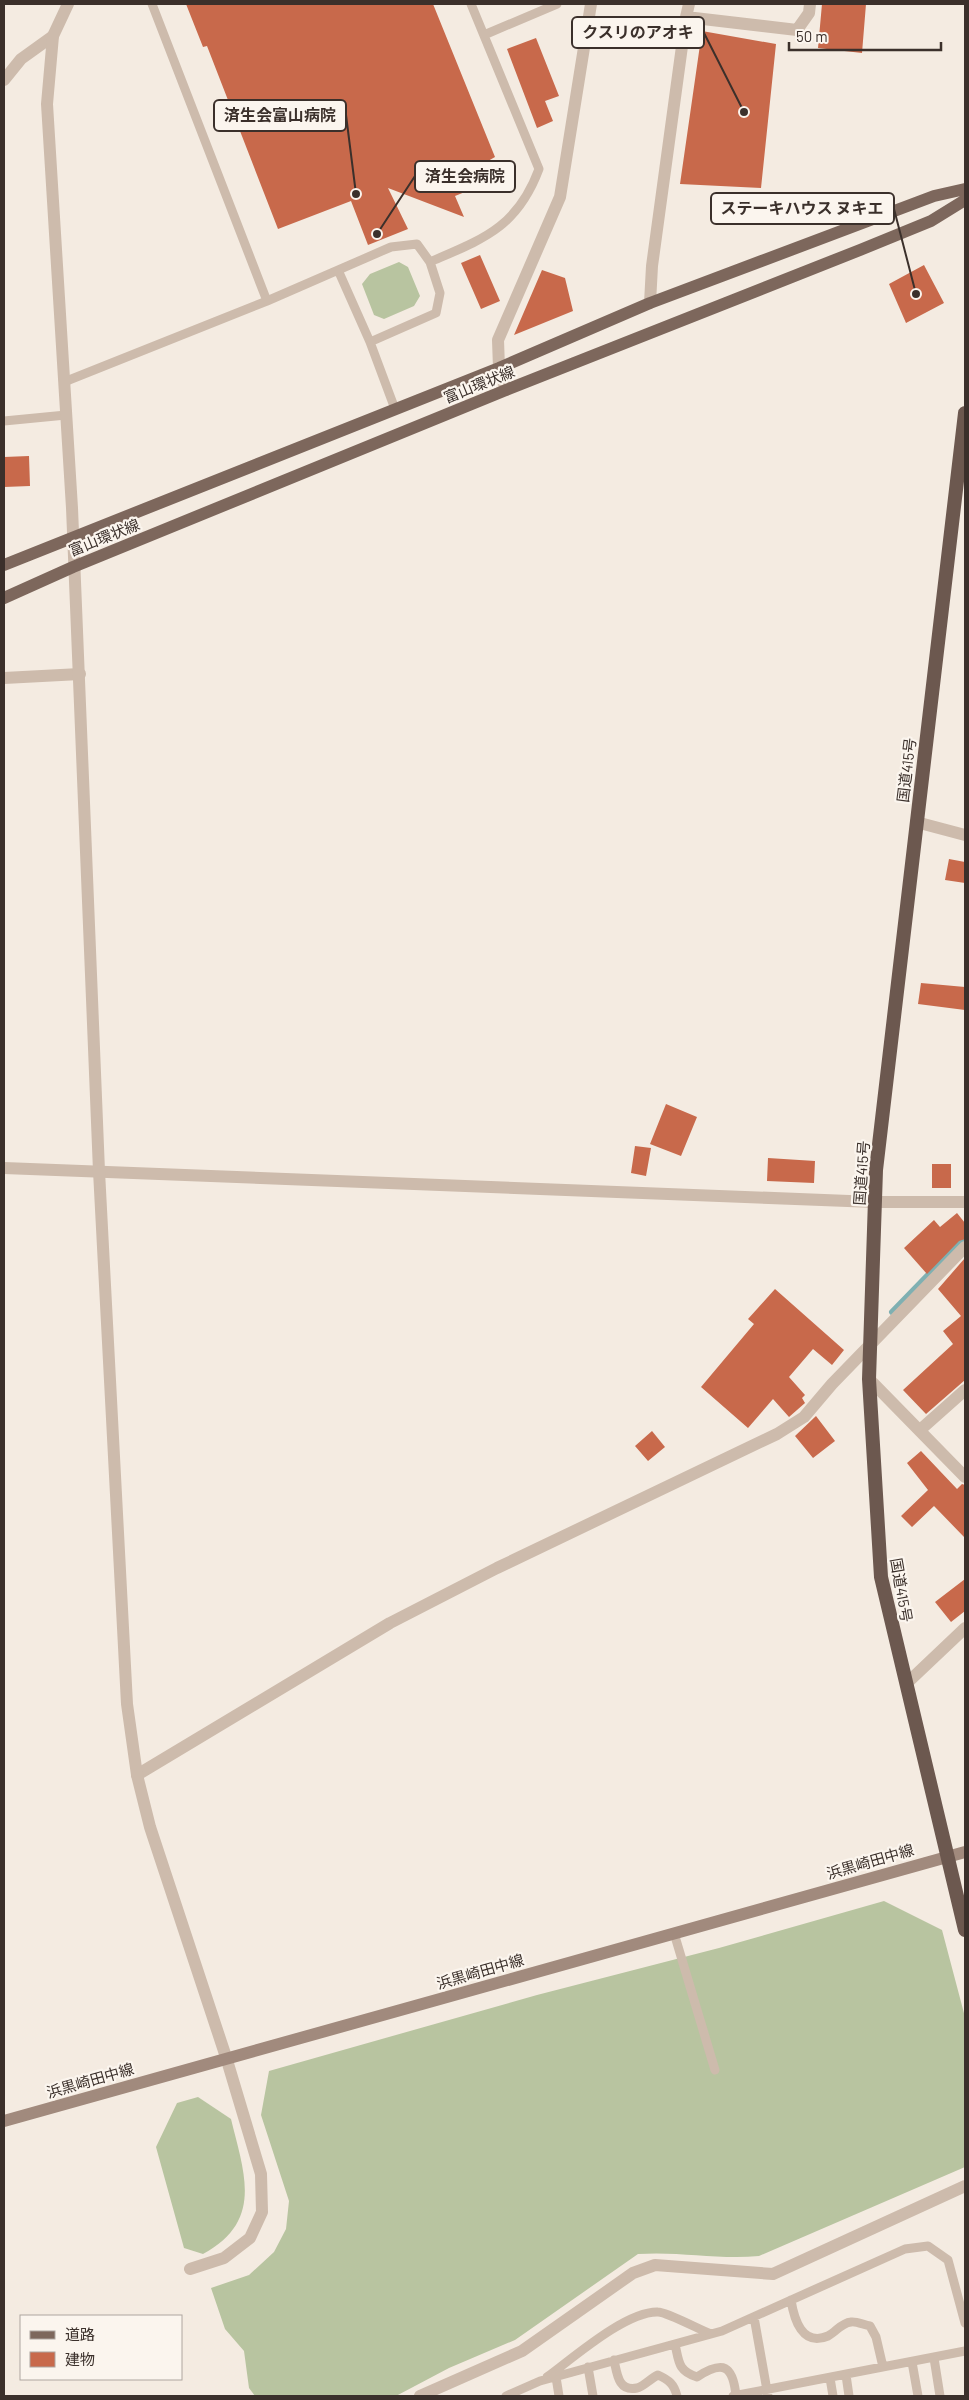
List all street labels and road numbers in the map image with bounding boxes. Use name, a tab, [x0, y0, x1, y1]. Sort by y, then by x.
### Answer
street label: 富山環状線	[441, 362, 517, 406]
street label: 富山環状線	[66, 515, 142, 559]
street label: 国道415号	[893, 737, 919, 803]
street label: 国道415号	[850, 1140, 872, 1206]
street label: 国道415号	[888, 1557, 916, 1623]
street label: 浜黒崎田中線	[824, 1840, 916, 1882]
street label: 浜黒崎田中線	[434, 1950, 526, 1992]
street label: 浜黒崎田中線	[44, 2059, 136, 2101]

